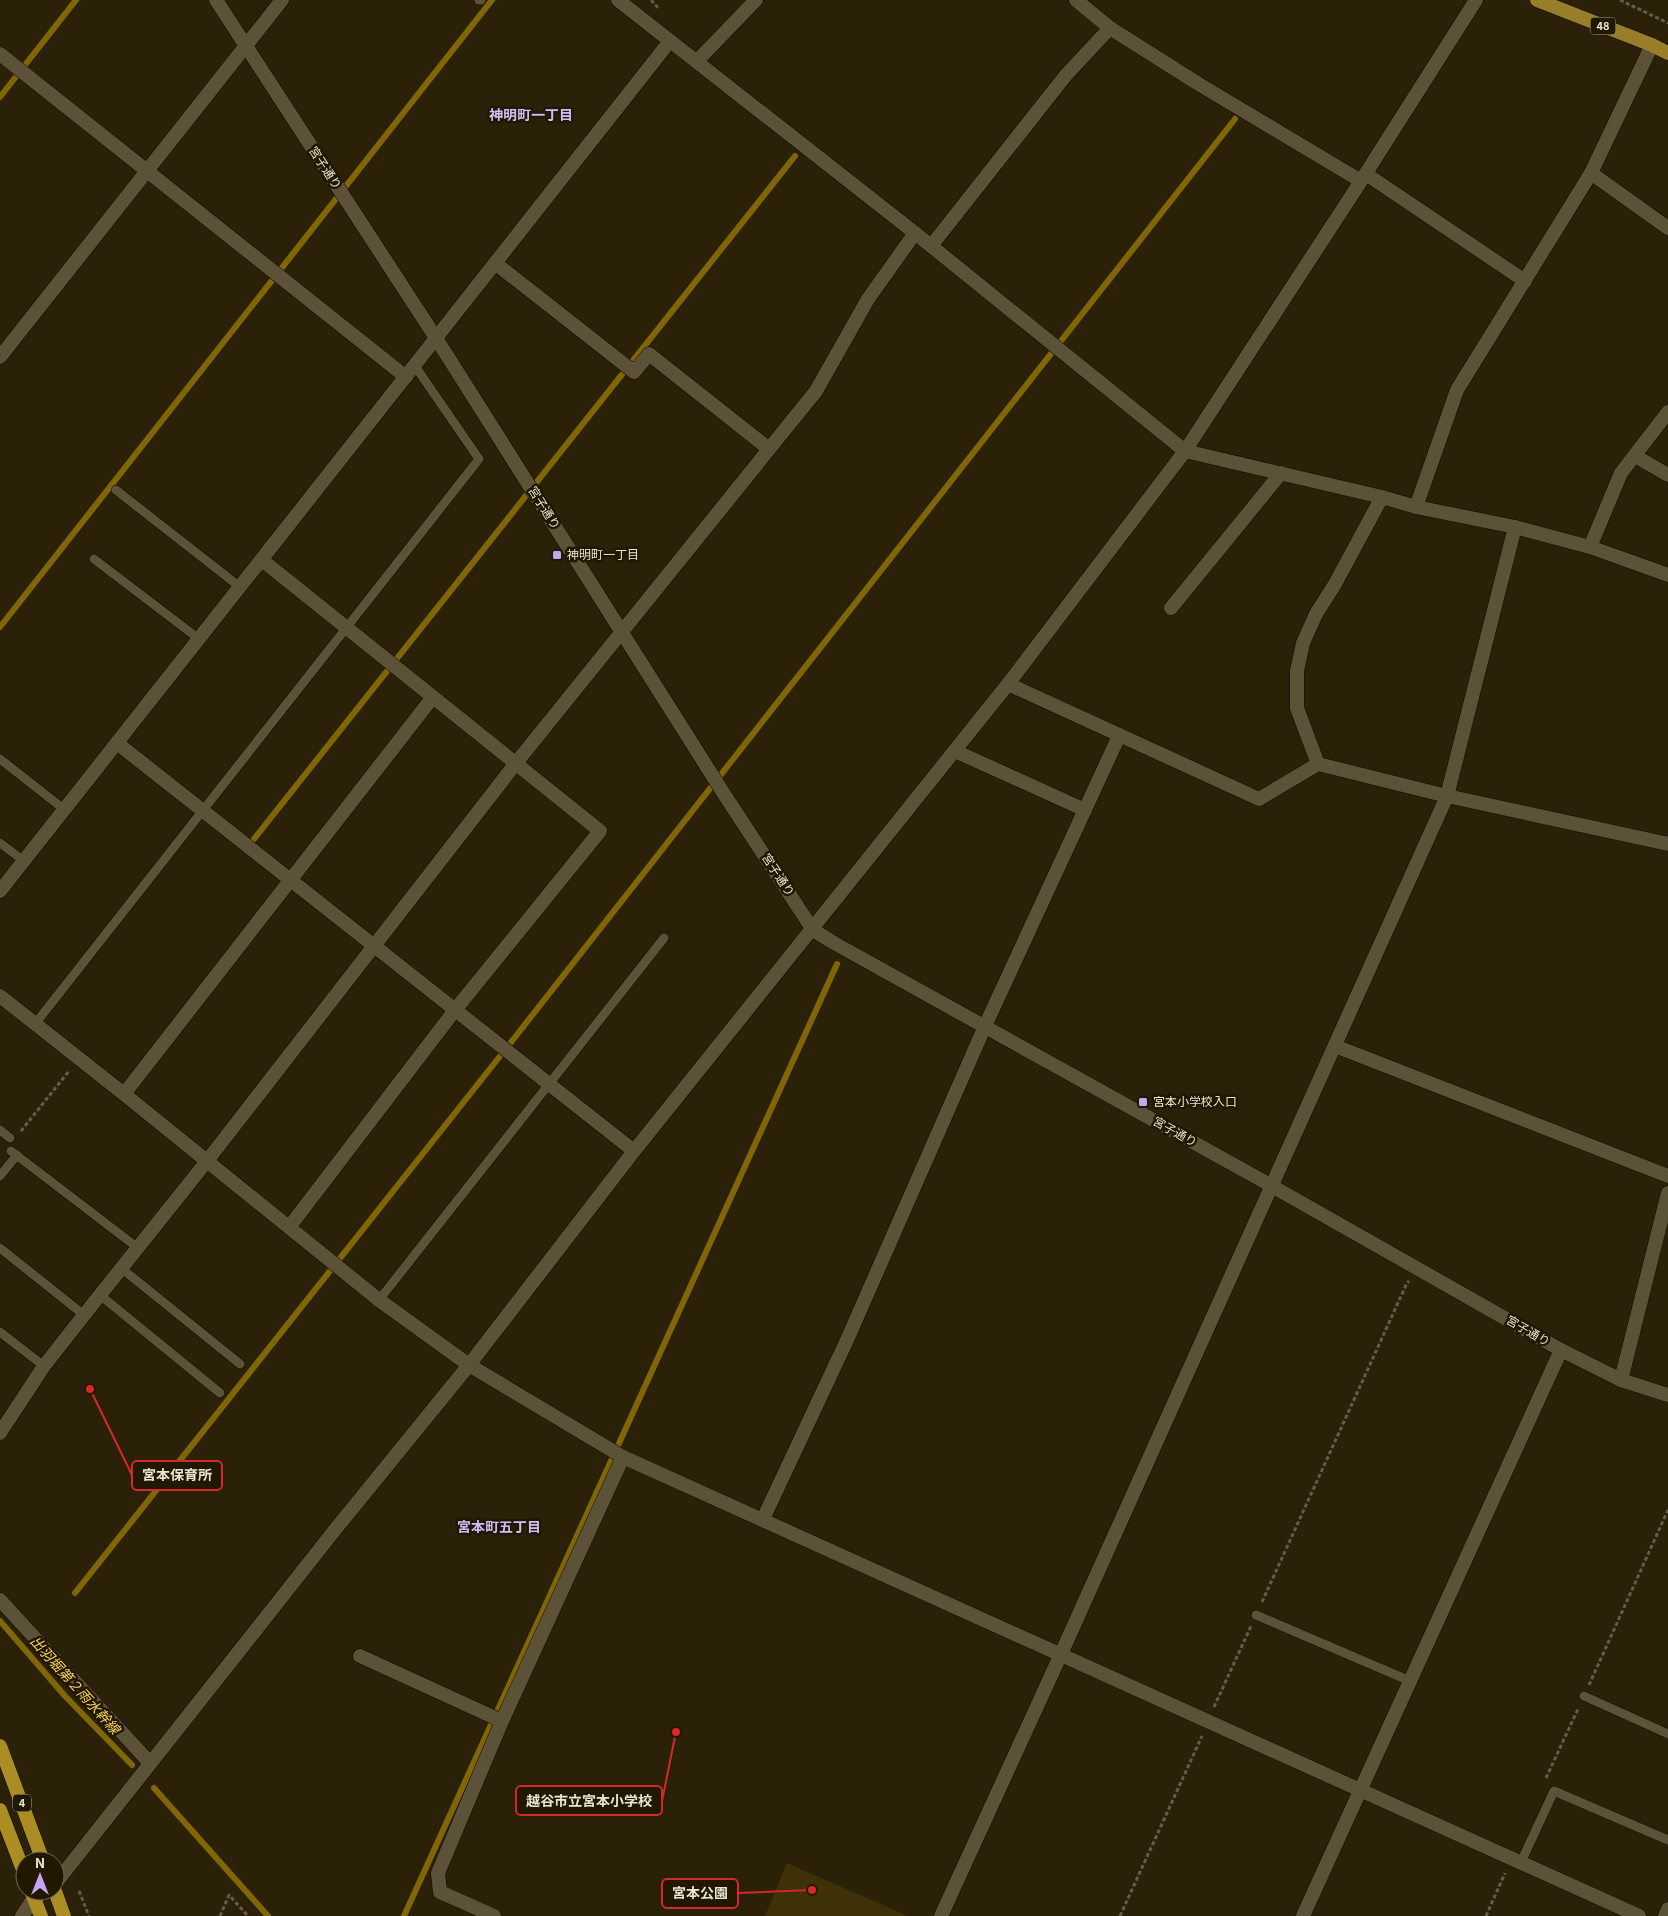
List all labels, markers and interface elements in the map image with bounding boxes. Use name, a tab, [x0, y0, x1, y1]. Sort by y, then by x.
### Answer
road number: 48	[1590, 18, 1616, 34]
district label: 神明町一丁目	[489, 104, 573, 124]
street label: 宮子通り	[306, 142, 346, 192]
street label: 宮子通り	[525, 482, 565, 532]
place label: 神明町一丁目	[567, 545, 639, 562]
marker: 神明町一丁目	[551, 549, 563, 561]
street label: 宮子通り	[759, 849, 799, 899]
place label: 宮本小学校入口	[1153, 1092, 1237, 1109]
marker: 宮本小学校入口	[1137, 1096, 1149, 1108]
street label: 宮子通り	[1151, 1112, 1201, 1150]
street label: 宮子通り	[1504, 1310, 1554, 1349]
callout: 宮本保育所	[132, 1461, 222, 1490]
text: 宮本保育所	[142, 1464, 212, 1484]
district label: 宮本町五丁目	[457, 1516, 541, 1536]
water label: 出羽堀第２雨水幹線	[26, 1631, 127, 1739]
callout: 越谷市立宮本小学校	[516, 1786, 662, 1815]
text: 越谷市立宮本小学校	[526, 1790, 652, 1810]
road number: 4	[13, 1795, 31, 1812]
north arrow	[15, 1851, 65, 1901]
text: N	[35, 1852, 45, 1872]
callout: 宮本公園	[662, 1879, 738, 1908]
text: 宮本公園	[672, 1882, 728, 1902]

